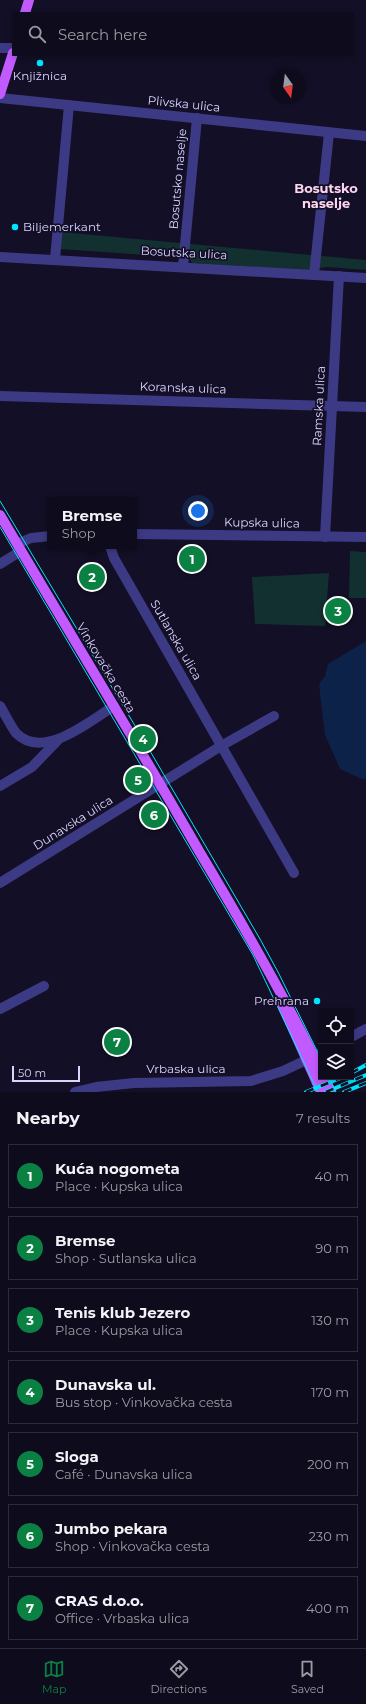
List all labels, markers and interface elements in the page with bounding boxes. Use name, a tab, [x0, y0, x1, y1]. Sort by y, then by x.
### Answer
search box	[12, 12, 354, 56]
icon: search	[26, 23, 48, 45]
text: Search here	[58, 25, 147, 44]
marker: Knjižnica	[35, 58, 45, 68]
place label: Knjižnica	[13, 68, 67, 83]
north arrow	[270, 68, 306, 104]
street label: Plivska ulica	[147, 92, 221, 115]
street label: Bosutsko naselje	[166, 128, 189, 230]
district label: Bosutsko naselje	[294, 180, 358, 211]
place label: Biljemerkant	[23, 219, 101, 234]
marker: Biljemerkant	[10, 222, 20, 232]
street label: Bosutska ulica	[140, 243, 228, 262]
street label: Ramska ulica	[309, 366, 328, 446]
street label: Koranska ulica	[139, 378, 227, 397]
popup	[47, 497, 137, 549]
your location	[188, 501, 208, 521]
text: Bremse	[62, 506, 122, 525]
street label: Kupska ulica	[224, 514, 300, 531]
text: Shop	[62, 525, 96, 541]
pin: 1	[179, 544, 205, 574]
pin: 2	[79, 562, 105, 592]
pin: 3	[325, 596, 351, 626]
street label: Sutlanska ulica	[147, 597, 205, 683]
street label: Vinkovačka cesta	[74, 620, 139, 716]
pin: 4	[130, 724, 156, 754]
pin: 5	[125, 765, 151, 795]
street label: Dunavska ulica	[30, 792, 115, 853]
pin: 6	[141, 800, 167, 830]
place label: Prehrana	[254, 993, 309, 1008]
marker: Prehrana	[312, 996, 322, 1006]
map controls	[318, 1008, 354, 1080]
button: locate	[318, 1008, 354, 1044]
pin: 7	[104, 1027, 130, 1057]
button: layers	[318, 1044, 354, 1080]
street label: Vrbaska ulica	[146, 1061, 226, 1076]
scale bar	[12, 1064, 80, 1083]
text: 50 m	[18, 1066, 46, 1080]
text: Nearby	[16, 1108, 80, 1128]
text: 7 results	[296, 1110, 350, 1126]
text: Kuća nogometa	[55, 1159, 180, 1178]
text: 1	[27, 1168, 33, 1184]
text: 40 m	[315, 1168, 349, 1184]
text: Place · Kupska ulica	[55, 1178, 183, 1194]
text: Bremse	[55, 1231, 115, 1250]
text: 2	[26, 1240, 34, 1256]
text: 90 m	[315, 1240, 349, 1256]
text: Shop · Sutlanska ulica	[55, 1250, 197, 1266]
text: Tenis klub Jezero	[55, 1303, 190, 1322]
text: 3	[26, 1312, 34, 1328]
text: 130 m	[311, 1312, 349, 1328]
text: Place · Kupska ulica	[55, 1322, 183, 1338]
text: Dunavska ul.	[55, 1375, 156, 1394]
text: 4	[26, 1384, 34, 1400]
text: 170 m	[311, 1384, 349, 1400]
text: Bus stop · Vinkovačka cesta	[55, 1394, 233, 1410]
text: Sloga	[55, 1447, 99, 1466]
text: 5	[26, 1456, 34, 1472]
text: 200 m	[307, 1456, 349, 1472]
text: Café · Dunavska ulica	[55, 1466, 193, 1482]
text: Jumbo pekara	[55, 1519, 168, 1538]
text: 6	[26, 1528, 34, 1544]
text: 230 m	[308, 1528, 349, 1544]
text: Shop · Vinkovačka cesta	[55, 1538, 210, 1554]
text: CRAS d.o.o.	[55, 1591, 144, 1610]
text: 7	[26, 1600, 34, 1616]
text: 400 m	[306, 1600, 349, 1616]
text: Office · Vrbaska ulica	[55, 1610, 189, 1626]
tab: Map	[42, 1658, 66, 1696]
tab: Directions	[151, 1658, 207, 1696]
tab: Saved	[291, 1658, 324, 1696]

